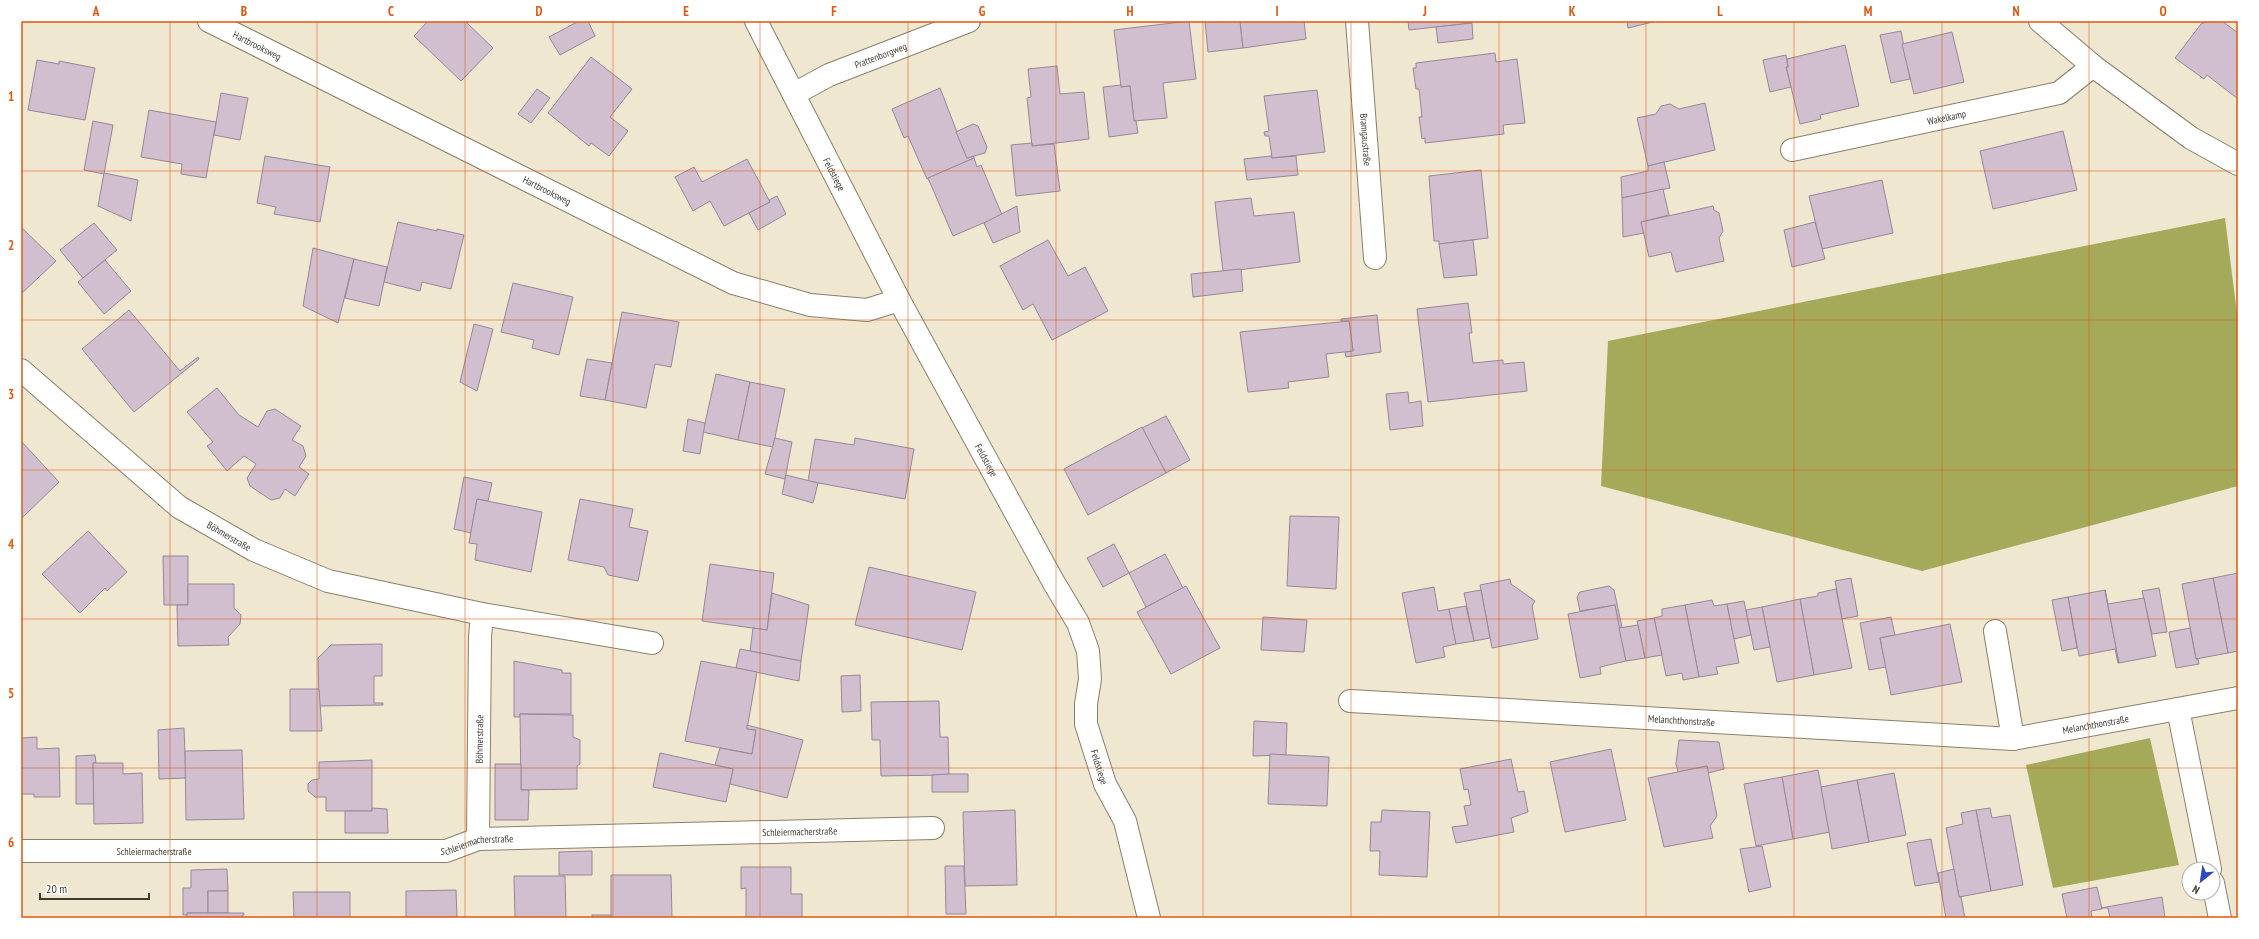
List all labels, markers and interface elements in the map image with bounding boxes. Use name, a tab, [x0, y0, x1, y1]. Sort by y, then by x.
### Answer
text: A	[92, 3, 100, 20]
text: B	[241, 3, 247, 20]
text: C	[388, 3, 394, 20]
text: D	[536, 3, 543, 20]
text: E	[683, 3, 689, 20]
text: F	[831, 3, 837, 20]
text: G	[979, 3, 986, 20]
text: H	[1127, 3, 1134, 20]
text: I	[1275, 3, 1279, 20]
text: J	[1422, 3, 1427, 20]
text: K	[1569, 3, 1576, 20]
text: L	[1717, 3, 1723, 20]
text: M	[1864, 3, 1873, 20]
text: N	[2012, 3, 2020, 20]
text: O	[2159, 3, 2167, 20]
street label: Hartbrooksweg	[231, 28, 284, 63]
street label: Prattenborgweg	[853, 39, 908, 71]
text: 1	[8, 88, 14, 105]
street label: Wakelkamp	[1926, 107, 1967, 127]
street label: Bramgaustraße	[1358, 113, 1374, 166]
street label: Feldstiege	[821, 155, 848, 193]
street label: Hartbrooksweg	[521, 173, 573, 208]
text: 2	[8, 237, 14, 254]
text: 3	[8, 386, 14, 403]
street label: Feldstiege	[972, 441, 1001, 479]
street label: Böhmerstraße	[205, 518, 254, 554]
text: 4	[8, 536, 15, 553]
text: 5	[8, 685, 14, 702]
street label: Melanchthonstraße	[1648, 712, 1715, 728]
street label: Melanchthonstraße	[2061, 712, 2130, 736]
street label: Böhmerstraße	[472, 715, 486, 763]
street label: Feldstiege	[1088, 748, 1111, 786]
street label: Schleiermacherstraße	[762, 824, 837, 839]
street label: Schleiermacherstraße	[440, 832, 514, 858]
text: 6	[8, 834, 14, 851]
street label: Schleiermacherstraße	[116, 845, 192, 858]
north arrow	[2181, 861, 2221, 901]
scale bar	[40, 875, 149, 901]
text: 20 m	[46, 881, 67, 896]
text: N	[2190, 882, 2202, 897]

